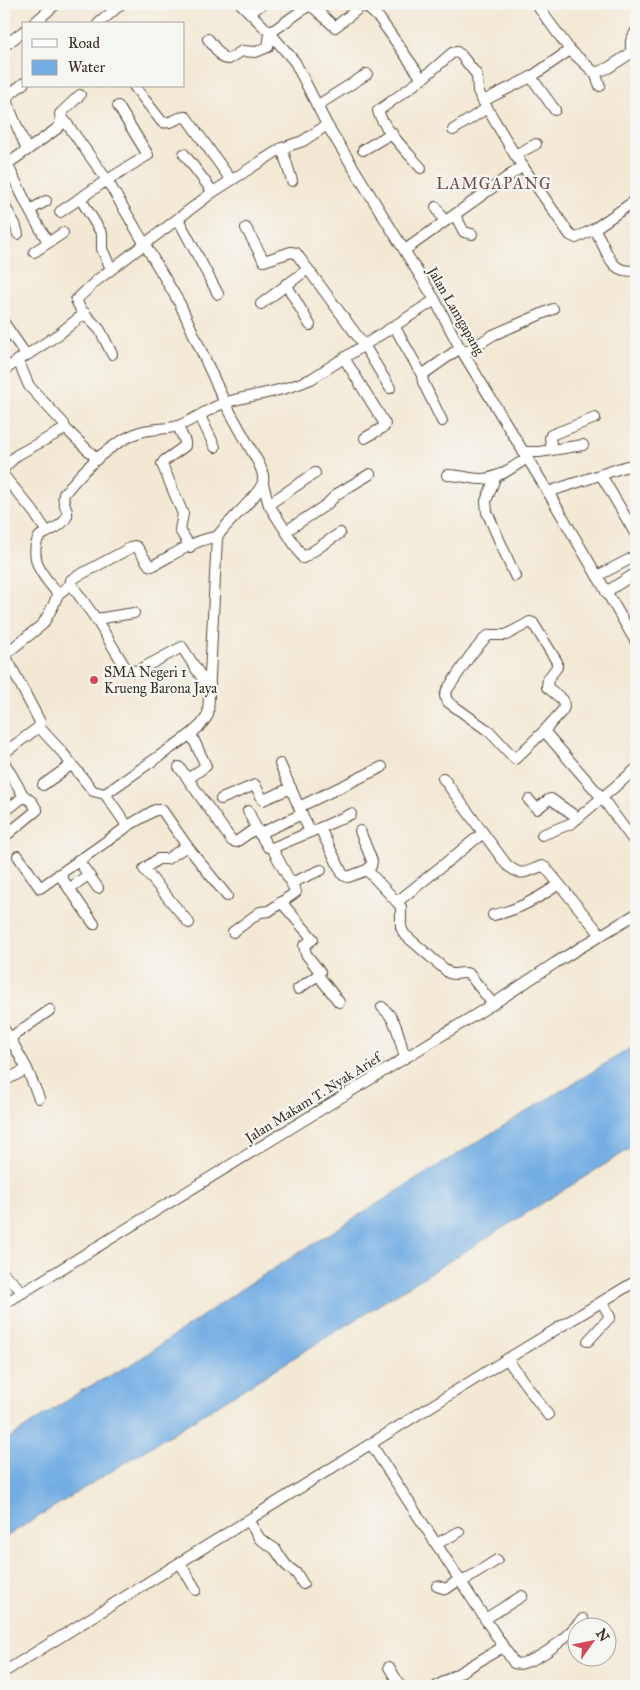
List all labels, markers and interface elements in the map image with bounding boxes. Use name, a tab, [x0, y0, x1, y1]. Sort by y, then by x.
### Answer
legend	[22, 22, 185, 88]
text: Road	[68, 34, 100, 52]
text: Water	[68, 58, 105, 76]
district label: LAMGAPANG	[436, 174, 552, 193]
street label: Jalan Lamgapang	[422, 262, 488, 359]
place label: SMA Negeri 1 Krueng Barona Jaya	[104, 664, 217, 698]
marker: SMA Negeri 1 Krueng Barona Jaya	[88, 674, 100, 686]
street label: Jalan Makam T. Nyak Arief	[240, 1048, 386, 1149]
north arrow	[568, 1618, 618, 1668]
text: N	[592, 1626, 613, 1645]

